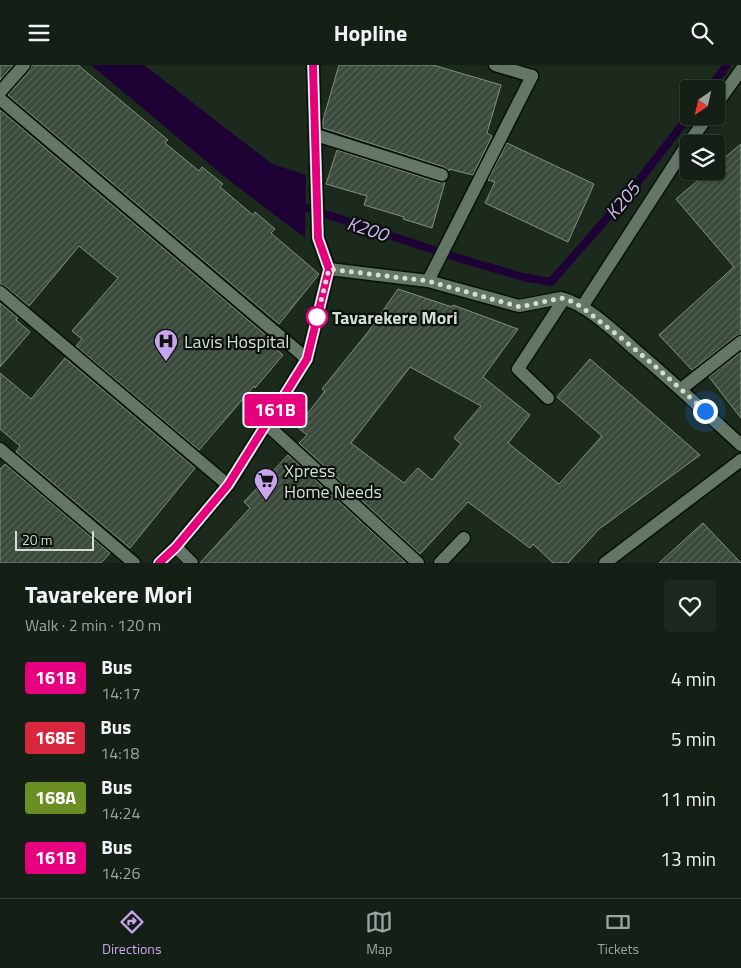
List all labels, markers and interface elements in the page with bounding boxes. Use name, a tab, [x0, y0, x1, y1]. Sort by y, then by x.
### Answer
text: Hopline	[334, 16, 407, 50]
icon: menu	[25, 19, 53, 47]
icon: search	[688, 19, 716, 47]
north arrow	[680, 80, 725, 125]
map controls	[680, 80, 725, 180]
button: layers	[680, 135, 725, 180]
water label: K205	[597, 174, 647, 225]
water label: K200	[344, 208, 394, 249]
place label: Tavarekere Mori	[332, 304, 458, 331]
marker: Tavarekere Mori	[306, 306, 328, 328]
hospital icon: Lavis Hospital	[153, 328, 179, 362]
place label: Lavis Hospital	[184, 328, 289, 355]
line badge: 161B	[240, 394, 310, 426]
text: 161B	[254, 396, 296, 423]
your location	[693, 399, 718, 424]
place label: Xpress Home Needs	[284, 457, 382, 505]
supermarket icon: Xpress Home Needs	[253, 467, 279, 501]
scale bar	[15, 528, 94, 551]
text: 20 m	[22, 529, 52, 550]
text: Tavarekere Mori	[25, 576, 192, 612]
button: heart	[664, 580, 716, 632]
text: Walk · 2 min · 120 m	[25, 613, 161, 637]
text: Bus	[101, 652, 132, 681]
text: 161B	[35, 664, 76, 691]
text: 4 min	[671, 664, 716, 693]
text: 14:17	[101, 681, 141, 705]
text: Bus	[100, 712, 131, 741]
text: 168E	[35, 724, 75, 751]
text: 5 min	[671, 724, 716, 753]
text: 14:18	[100, 741, 140, 765]
text: Bus	[101, 772, 132, 801]
text: 168A	[35, 784, 76, 811]
text: 11 min	[660, 784, 716, 813]
text: 14:24	[101, 801, 140, 825]
text: Bus	[101, 832, 132, 861]
text: 161B	[35, 844, 76, 871]
text: 13 min	[660, 844, 716, 873]
text: 14:26	[101, 861, 141, 885]
tab: Directions	[102, 908, 161, 959]
tab: Map	[365, 908, 393, 959]
tab: Tickets	[597, 908, 639, 959]

